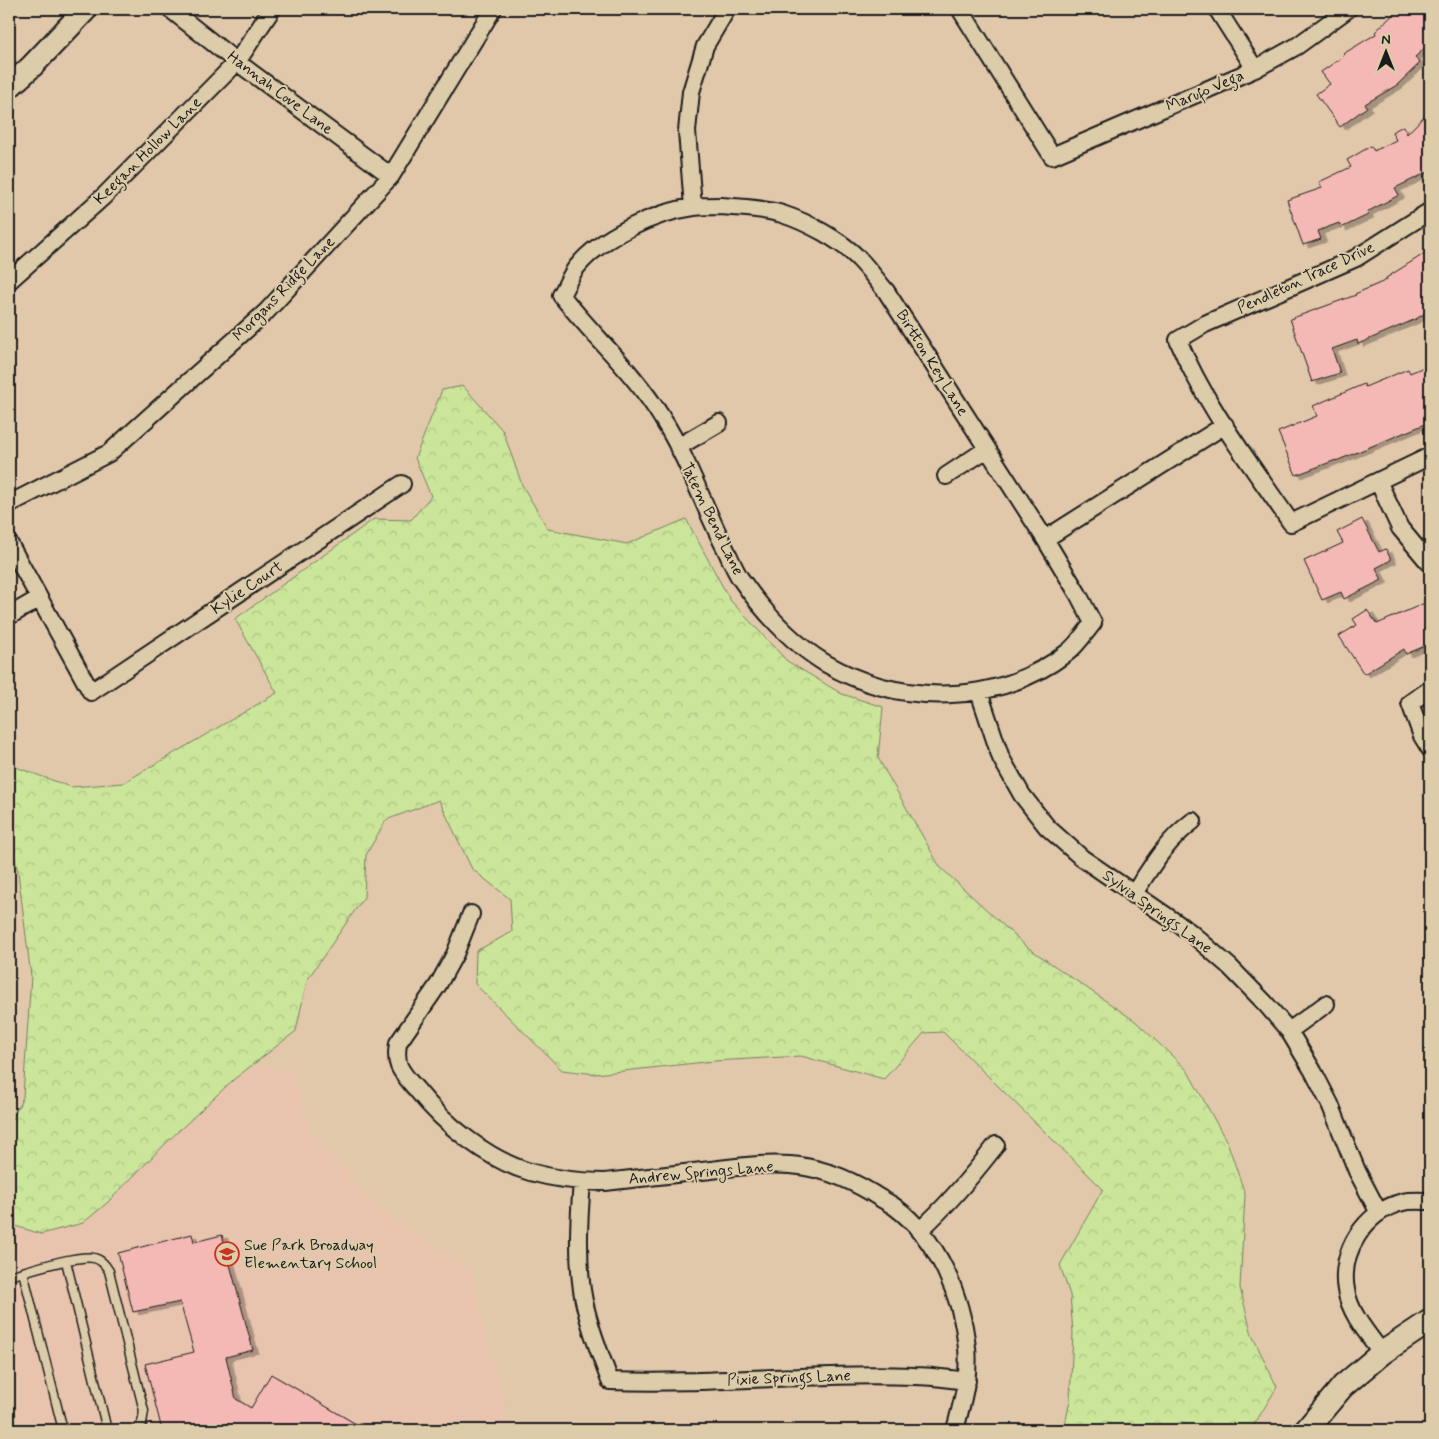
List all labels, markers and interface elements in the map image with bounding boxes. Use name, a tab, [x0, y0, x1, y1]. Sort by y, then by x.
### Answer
north arrow	[1362, 28, 1412, 78]
text: N	[1381, 31, 1391, 49]
street label: Hannah Cove Lane	[223, 46, 338, 140]
street label: Marufo Vega	[1163, 65, 1248, 119]
street label: Keegan Hollow Lane	[89, 92, 207, 210]
street label: Morgans Ridge Lane	[228, 232, 341, 347]
street label: Pendleton Trace Drive	[1234, 237, 1378, 319]
street label: Birtton Key Lane	[891, 306, 973, 420]
street label: Tatem Bend Lane	[676, 459, 748, 579]
street label: Kylie Court	[207, 556, 287, 620]
street label: Sylvia Springs Lane	[1097, 865, 1216, 960]
street label: Andrew Springs Lane	[628, 1156, 774, 1191]
place label: Sue Park Broadway Elementary School	[244, 1235, 377, 1274]
school or university icon: Sue Park Broadway Elementary School	[214, 1241, 240, 1267]
street label: Pixie Springs Lane	[727, 1365, 851, 1392]

